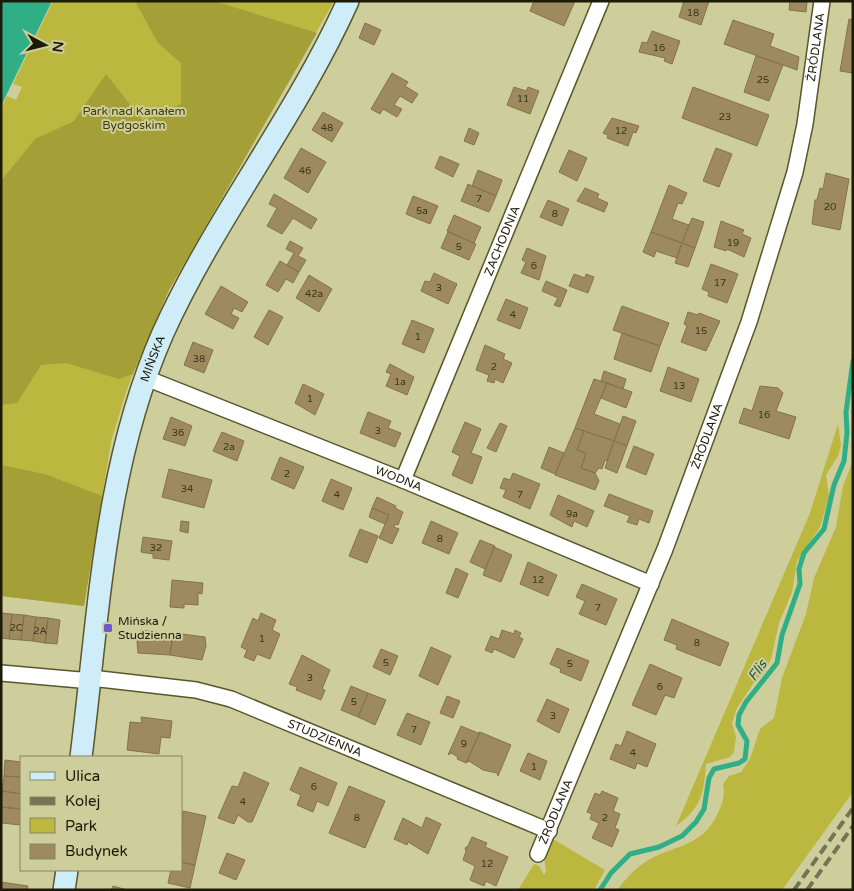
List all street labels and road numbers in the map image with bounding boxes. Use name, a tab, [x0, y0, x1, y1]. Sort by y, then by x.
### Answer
street label: ŹRÓDLANA	[804, 12, 827, 82]
street label: ZACHODNIA	[481, 203, 523, 278]
street label: MIŃSKA	[137, 333, 168, 384]
street label: ŹRÓDLANA	[688, 401, 725, 471]
street label: WODNA	[373, 463, 424, 494]
street label: STUDZIENNA	[286, 716, 364, 760]
street label: ŹRÓDLANA	[536, 777, 575, 846]

